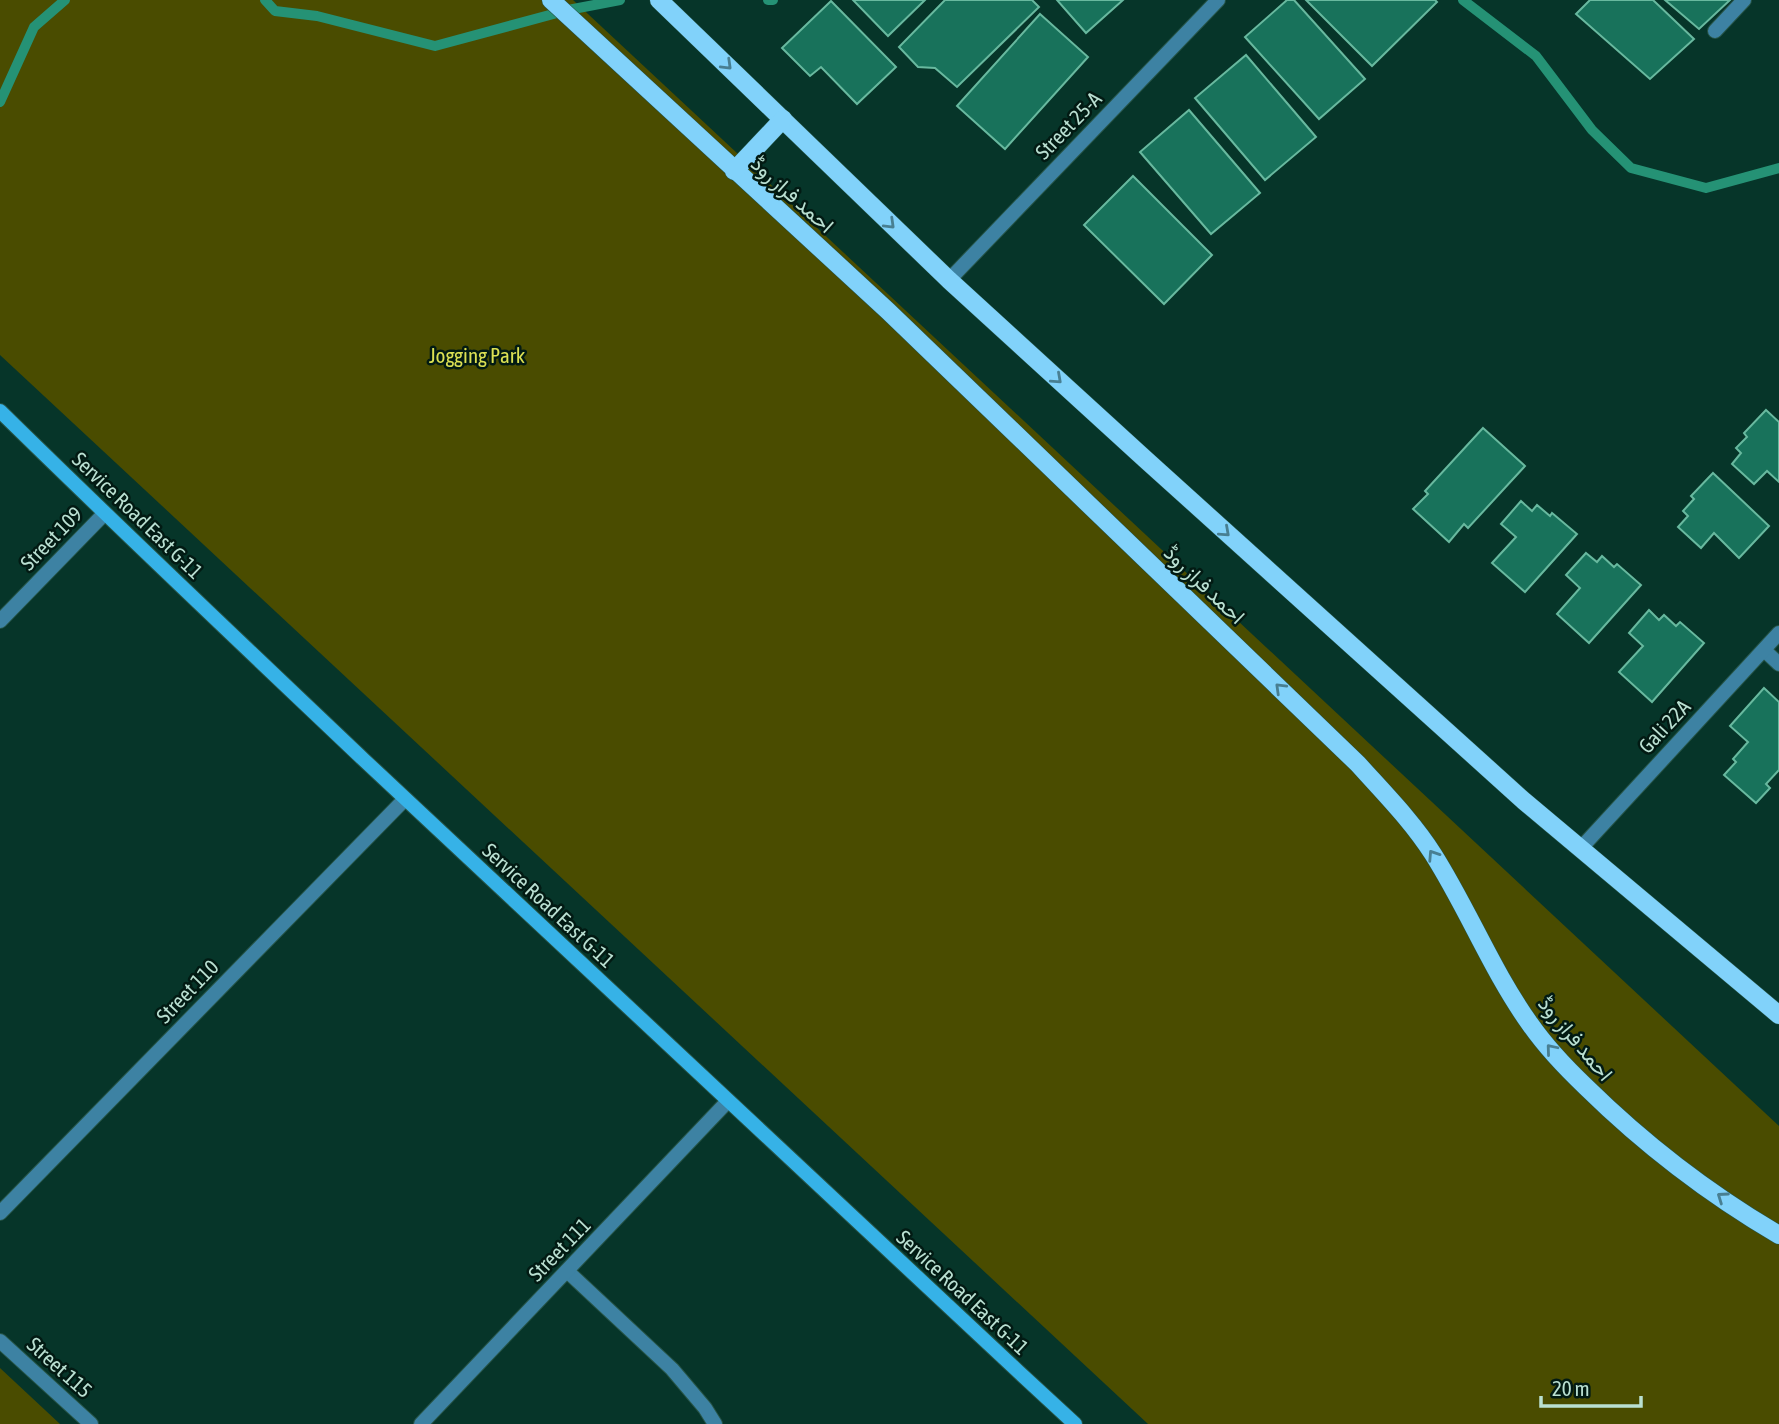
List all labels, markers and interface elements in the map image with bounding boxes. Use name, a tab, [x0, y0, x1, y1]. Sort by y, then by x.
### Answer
one-way arrow	[719, 57, 732, 70]
street label: Street 25-A	[1030, 86, 1106, 164]
street label: احمد فراز روڈ	[746, 151, 839, 239]
one-way arrow	[882, 215, 895, 228]
park label: Jogging Park	[429, 343, 525, 367]
one-way arrow	[1049, 371, 1062, 383]
street label: Service Road East G-11	[68, 447, 208, 583]
street label: Street 109	[15, 501, 87, 575]
one-way arrow	[1217, 524, 1230, 536]
street label: احمد فراز روڈ	[1158, 540, 1250, 630]
one-way arrow	[1275, 683, 1288, 696]
street label: Gali 22A	[1633, 694, 1695, 758]
street label: Service Road East G-11	[478, 838, 620, 972]
one-way arrow	[1429, 850, 1442, 863]
street label: Street 110	[151, 954, 223, 1028]
street label: احمد فراز روڈ	[1532, 991, 1618, 1086]
one-way arrow	[1546, 1045, 1559, 1057]
one-way arrow	[1717, 1193, 1730, 1206]
street label: Street 111	[523, 1212, 595, 1286]
street label: Service Road East G-11	[892, 1225, 1034, 1359]
street label: Street 115	[23, 1332, 97, 1402]
scale bar	[1541, 1364, 1641, 1408]
text: 20 m	[1552, 1376, 1590, 1400]

